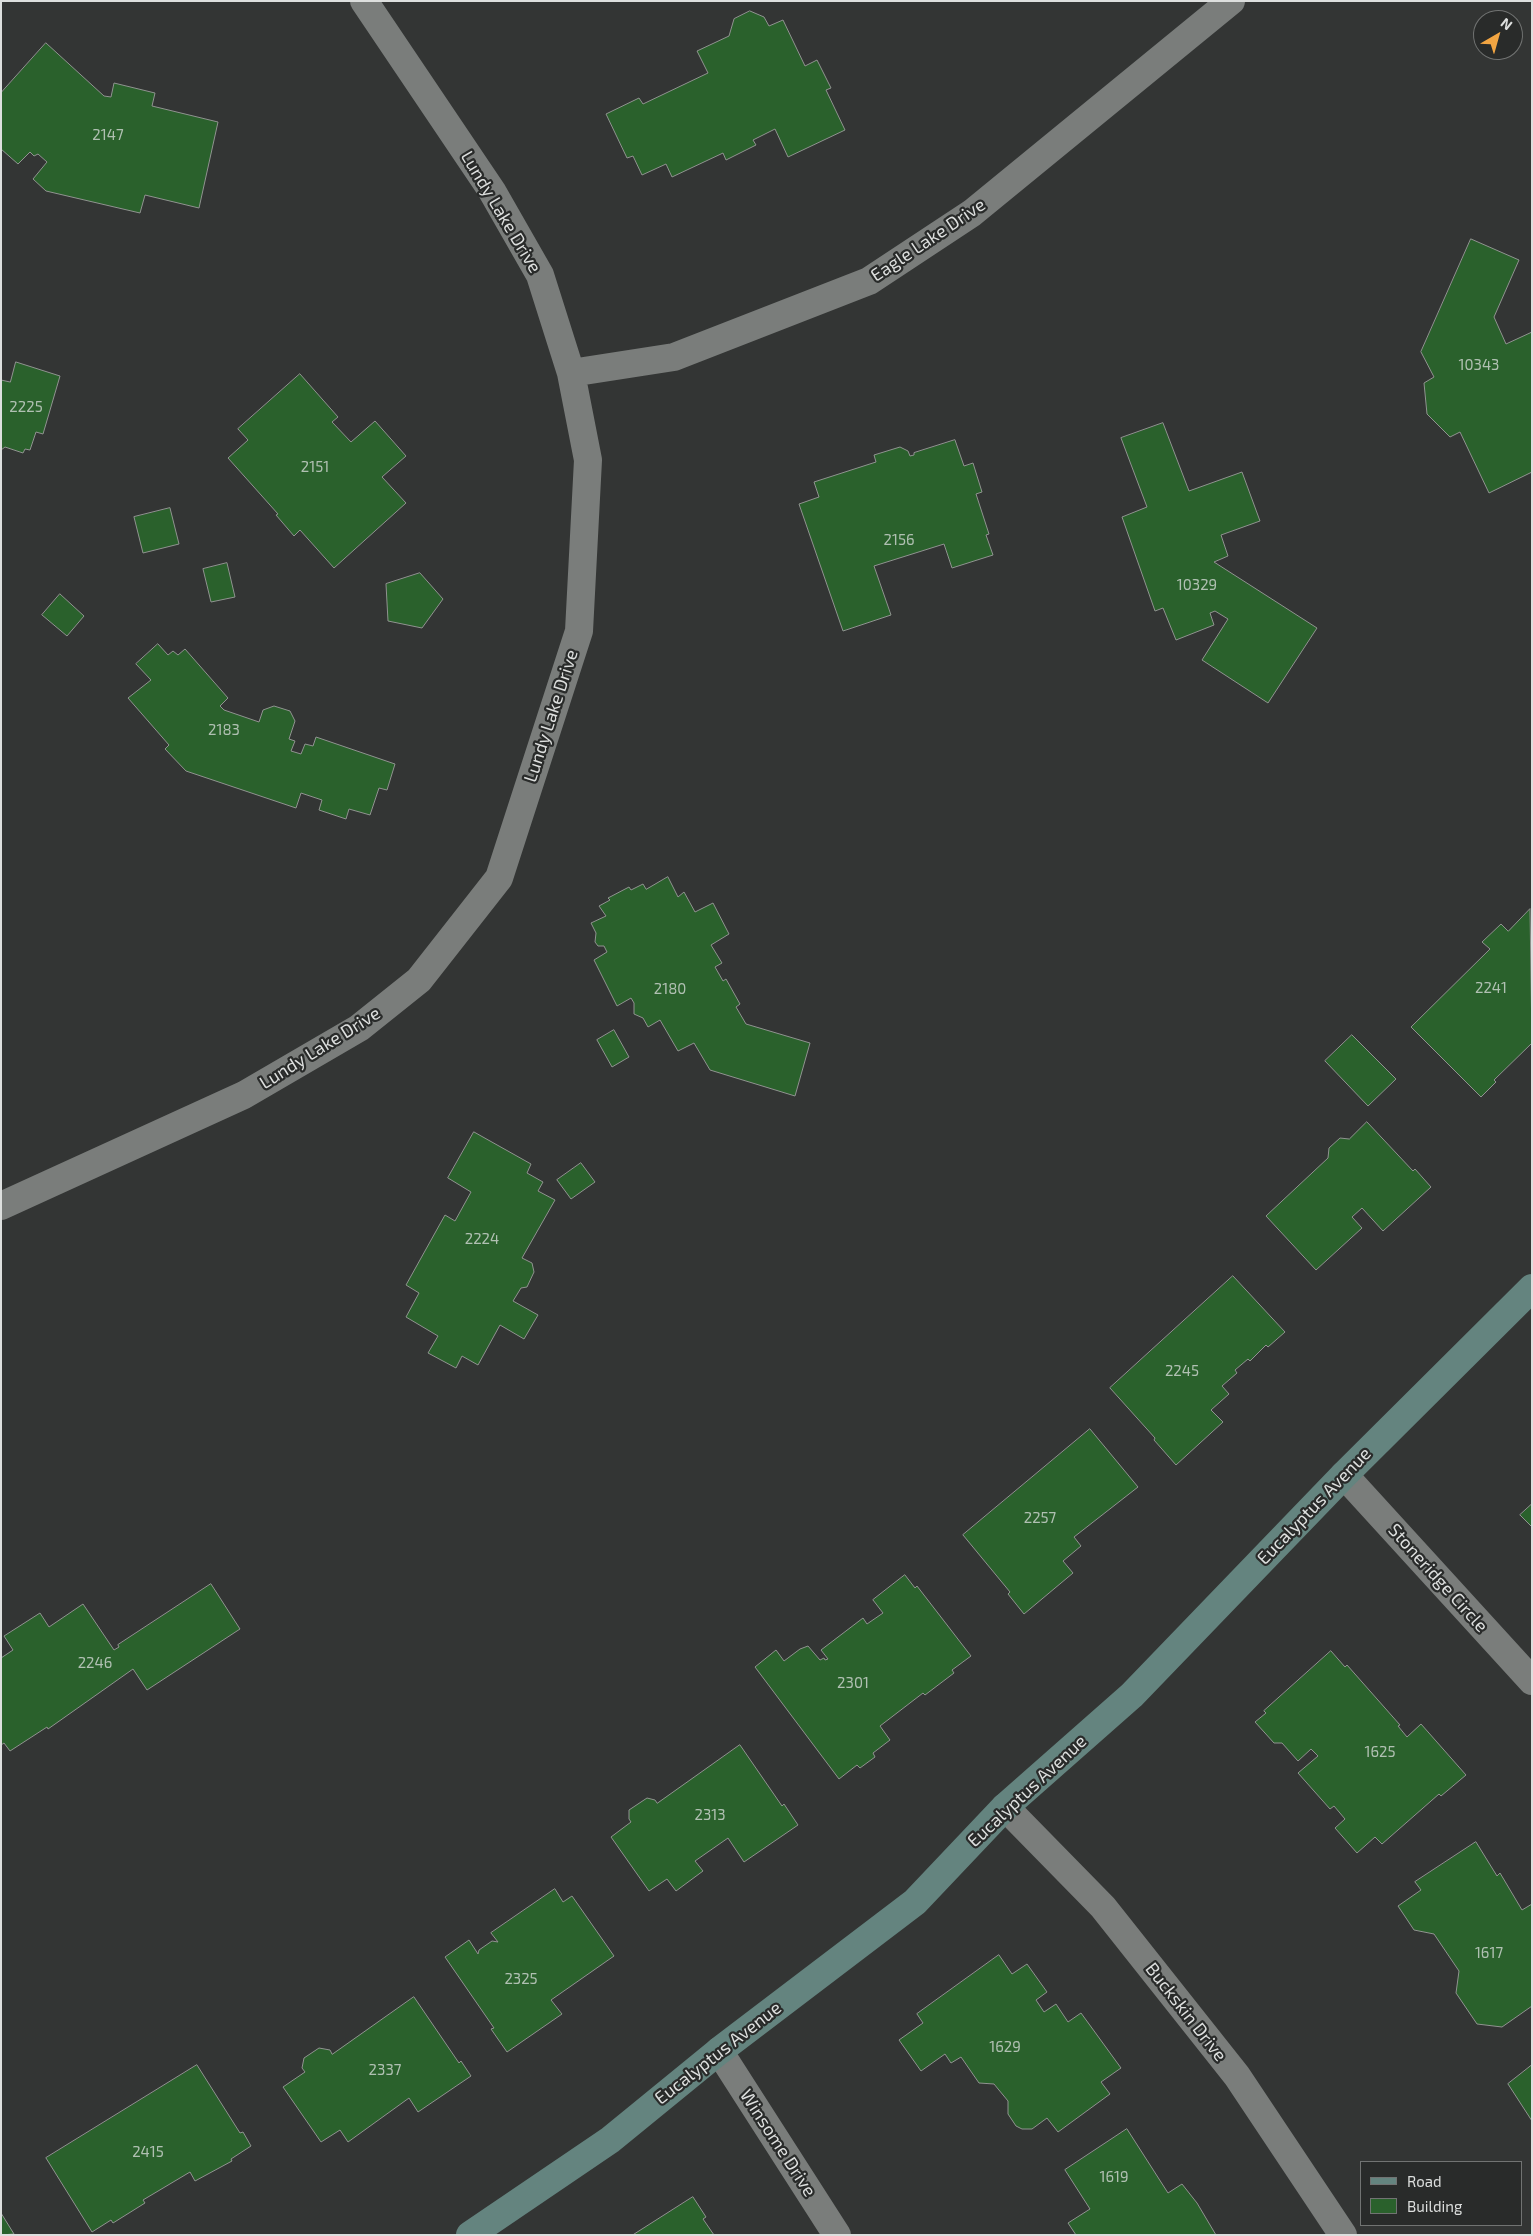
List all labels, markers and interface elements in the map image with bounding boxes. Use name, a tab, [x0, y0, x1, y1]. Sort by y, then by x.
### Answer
north arrow	[1473, 10, 1523, 60]
text: N	[1498, 14, 1516, 33]
house number: 2147	[92, 126, 124, 144]
street label: Lundy Lake Drive	[456, 147, 546, 277]
street label: Eagle Lake Drive	[867, 194, 989, 286]
house number: 10343	[1459, 356, 1499, 374]
house number: 2225	[9, 398, 43, 416]
house number: 2151	[301, 458, 329, 476]
house number: 2156	[883, 531, 915, 549]
house number: 10329	[1177, 576, 1217, 594]
street label: Lundy Lake Drive	[519, 647, 583, 785]
house number: 2183	[208, 721, 240, 739]
house number: 2241	[1475, 979, 1507, 997]
house number: 2180	[654, 980, 686, 998]
street label: Lundy Lake Drive	[256, 1002, 384, 1094]
house number: 2224	[465, 1230, 499, 1248]
house number: 2245	[1165, 1362, 1199, 1380]
street label: Eucalyptus Avenue	[1253, 1443, 1375, 1569]
house number: 2257	[1024, 1509, 1056, 1527]
street label: Stoneridge Circle	[1384, 1519, 1492, 1637]
house number: 2246	[78, 1654, 112, 1672]
house number: 2301	[837, 1674, 869, 1692]
street label: Eucalyptus Avenue	[963, 1730, 1091, 1852]
house number: 1625	[1364, 1743, 1396, 1761]
house number: 2313	[694, 1806, 726, 1824]
house number: 1617	[1475, 1944, 1503, 1962]
street label: Buckskin Drive	[1141, 1958, 1231, 2066]
house number: 2325	[504, 1970, 538, 1988]
street label: Eucalyptus Avenue	[650, 1997, 786, 2109]
house number: 1629	[989, 2038, 1021, 2056]
house number: 2337	[369, 2061, 401, 2079]
street label: Winsome Drive	[735, 2085, 821, 2201]
house number: 2415	[132, 2143, 164, 2161]
legend	[1360, 2161, 1523, 2226]
house number: 1619	[1099, 2168, 1129, 2186]
text: Road	[1407, 2172, 1442, 2190]
text: Building	[1407, 2197, 1462, 2215]

